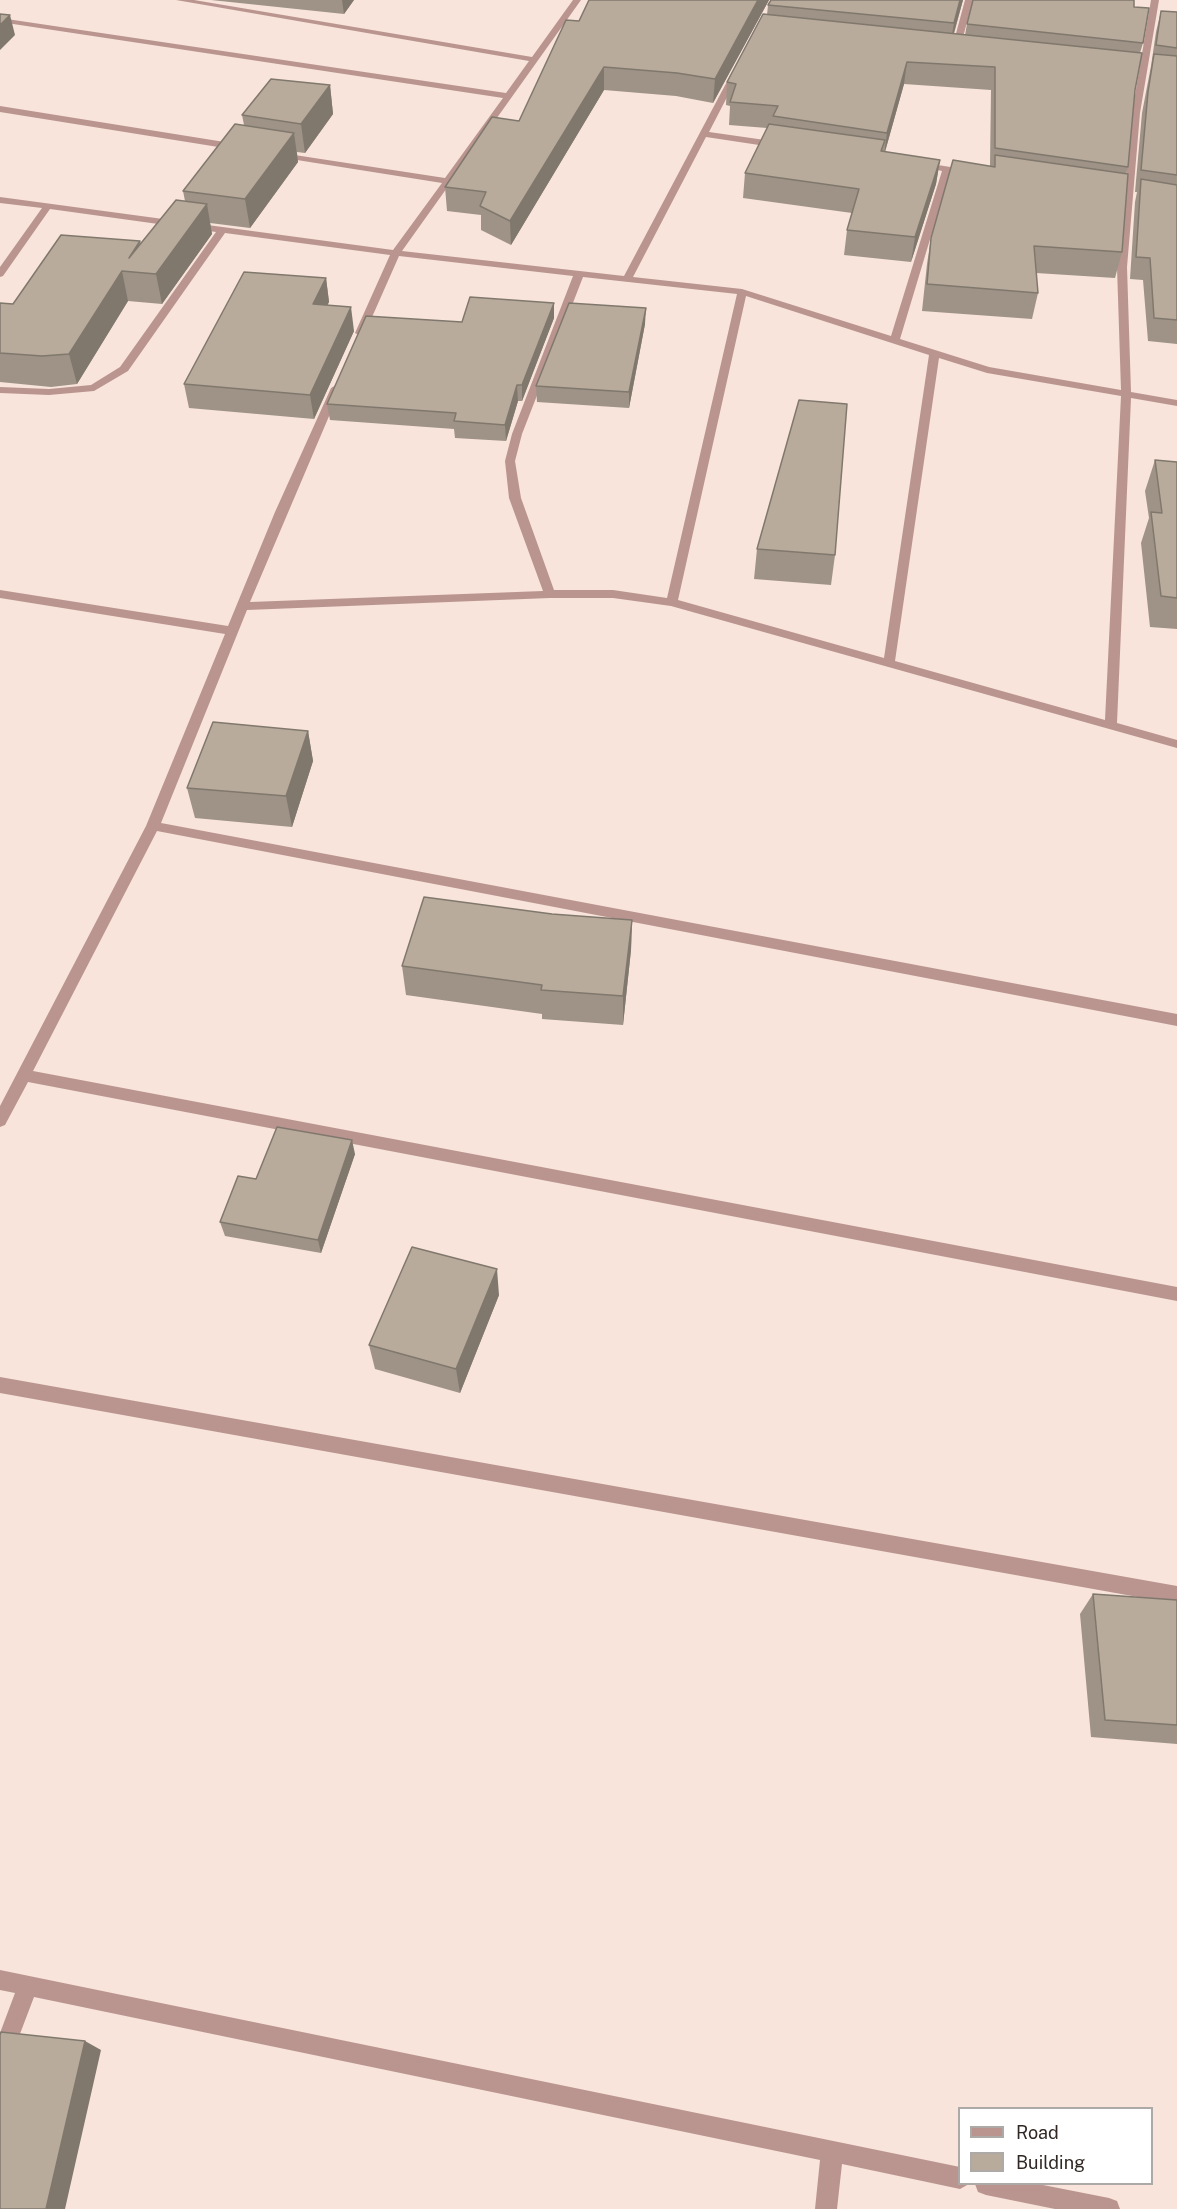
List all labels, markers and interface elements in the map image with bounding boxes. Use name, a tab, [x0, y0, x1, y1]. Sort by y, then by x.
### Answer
legend	[958, 2107, 1153, 2185]
text: Road	[1016, 2122, 1059, 2143]
text: Building	[1016, 2152, 1085, 2173]

